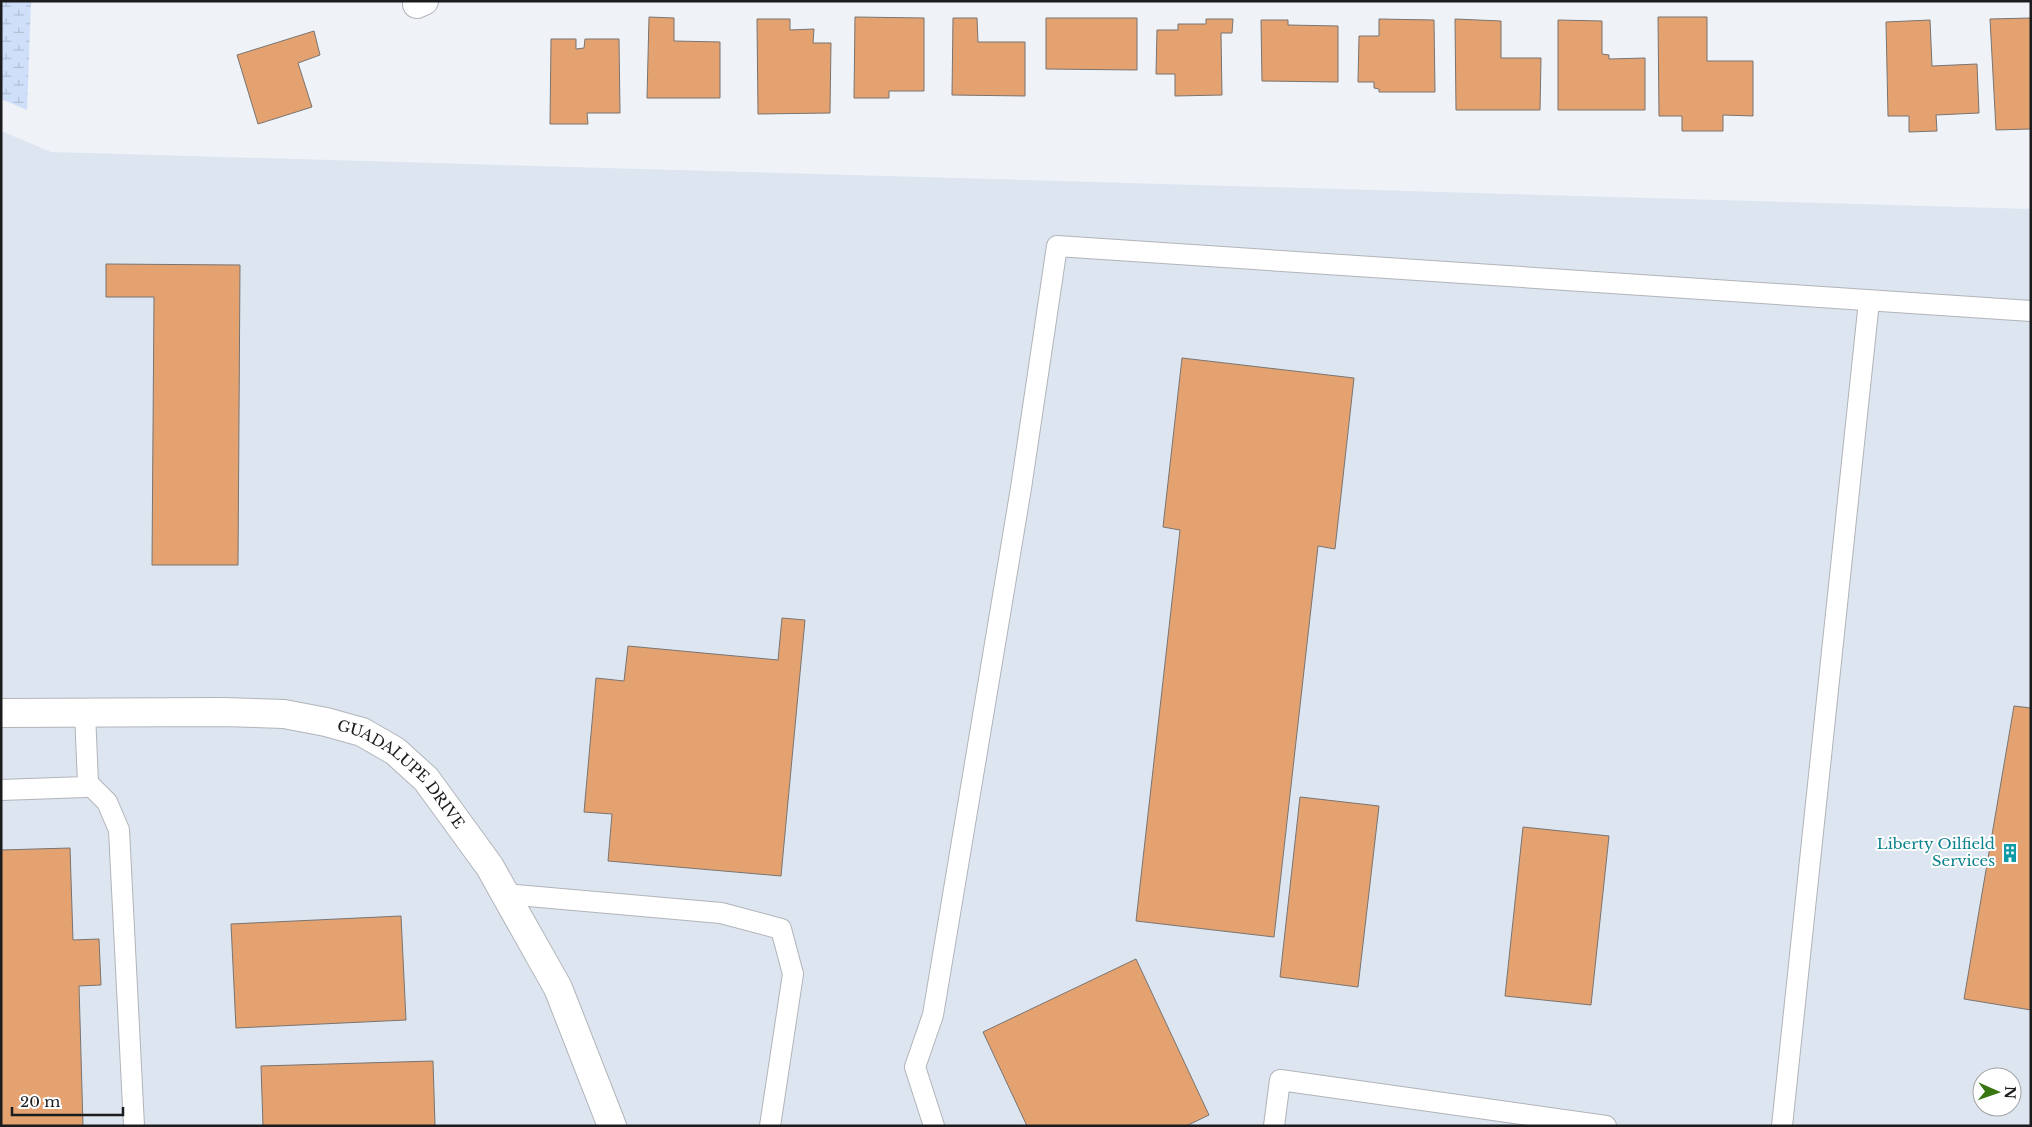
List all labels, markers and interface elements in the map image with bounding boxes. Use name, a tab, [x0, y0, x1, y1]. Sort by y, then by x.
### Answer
street label: GUADALUPE DRIVE	[335, 716, 469, 832]
place label: Liberty Oilfield Services	[1877, 834, 1995, 870]
building icon: Liberty Oilfield Services	[1999, 842, 2021, 864]
north arrow	[1972, 1067, 2022, 1117]
scale bar	[12, 1084, 124, 1116]
text: N	[2001, 1086, 2019, 1099]
text: 20 m	[20, 1092, 60, 1111]

